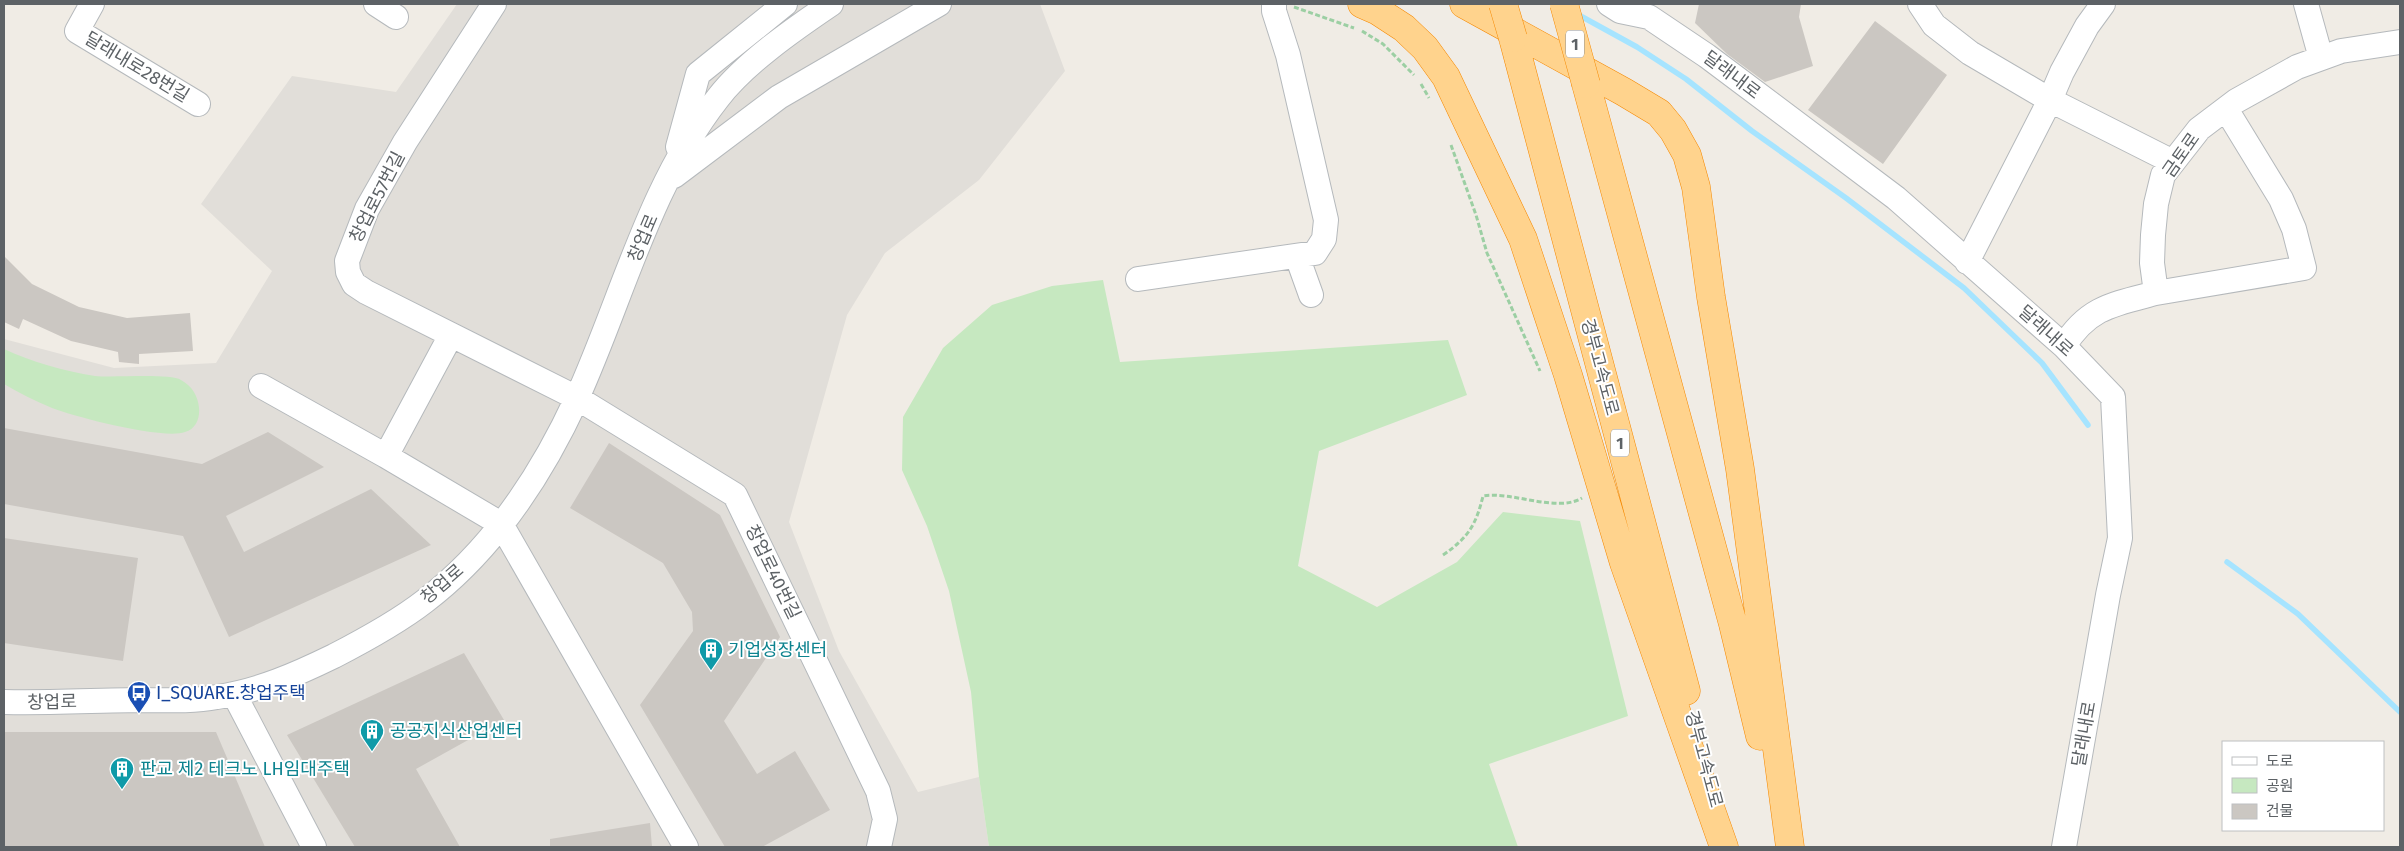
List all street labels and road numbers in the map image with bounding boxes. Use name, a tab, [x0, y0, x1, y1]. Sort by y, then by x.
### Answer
street label: 달래내로28번길	[81, 27, 193, 107]
road number: 1	[1566, 31, 1584, 58]
street label: 달래내로	[1699, 46, 1765, 104]
street label: 금토로	[2158, 128, 2204, 182]
street label: 창업로57번길	[345, 148, 409, 246]
street label: 창업로	[623, 211, 663, 265]
street label: 달래내로	[2014, 301, 2078, 361]
street label: 경부고속도로	[1577, 316, 1623, 418]
road number: 1	[1611, 429, 1629, 456]
street label: 창업로40번길	[741, 521, 805, 623]
street label: 창업로	[416, 559, 468, 609]
street label: 창업로	[27, 691, 77, 713]
street label: 달래내로	[2067, 699, 2101, 769]
street label: 경부고속도로	[1681, 708, 1727, 810]

